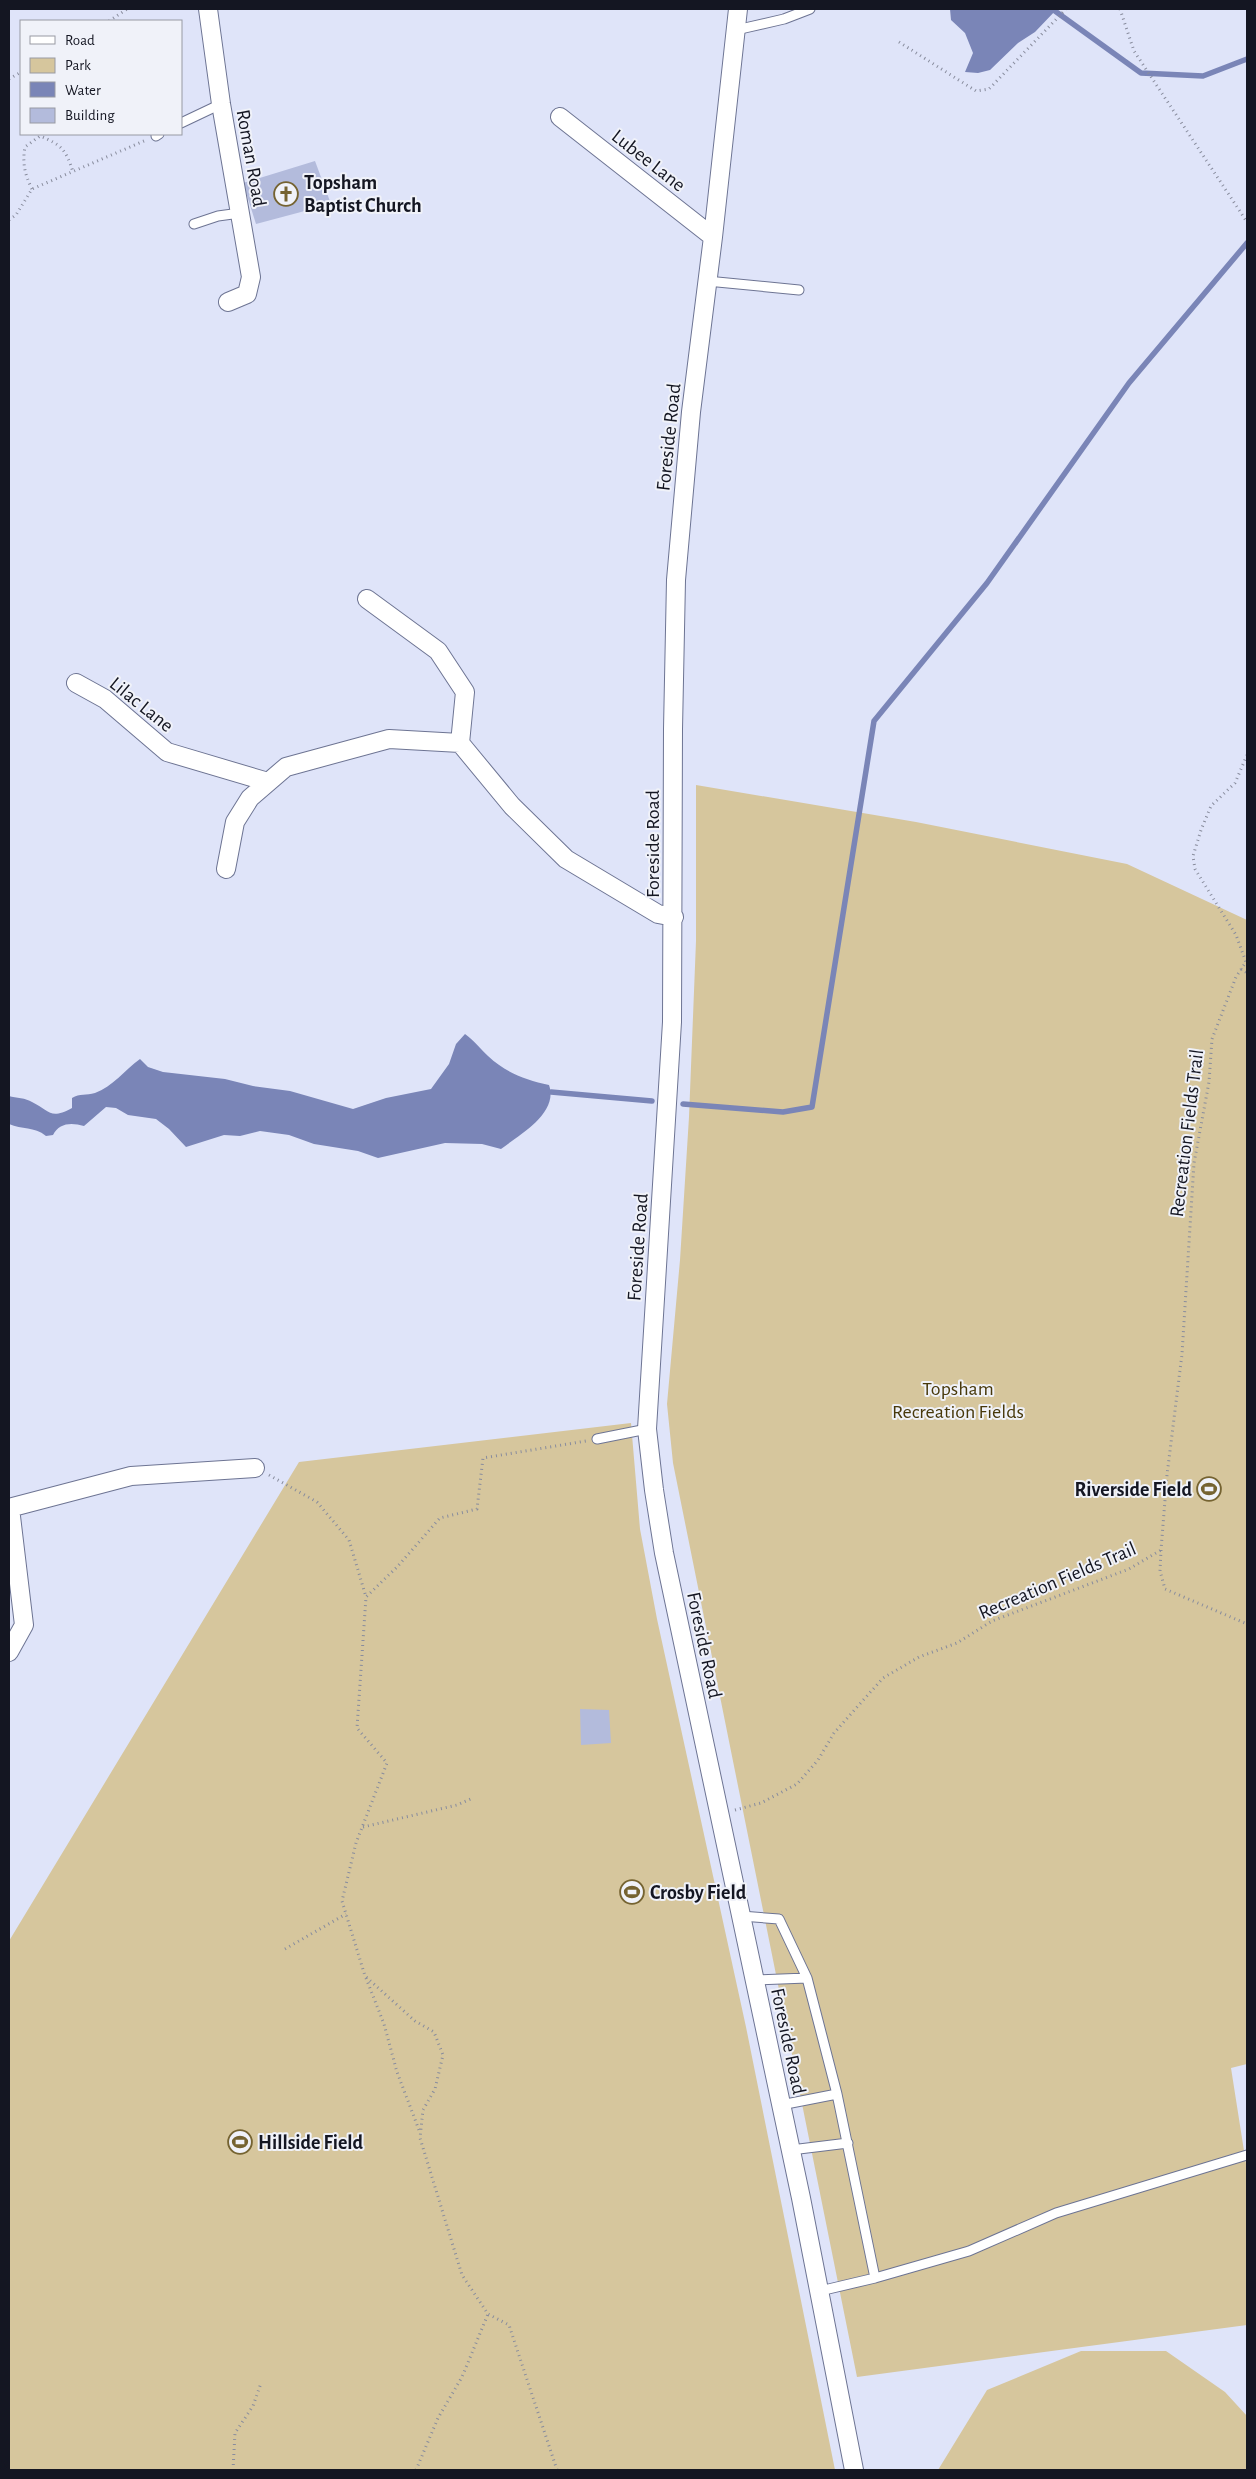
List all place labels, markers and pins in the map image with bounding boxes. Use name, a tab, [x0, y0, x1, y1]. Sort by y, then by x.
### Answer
place label: Topsham Baptist Church	[304, 173, 422, 216]
church icon: Topsham Baptist Church	[273, 181, 299, 207]
sports icon: Riverside Field	[1196, 1476, 1222, 1502]
place label: Riverside Field	[1075, 1480, 1192, 1500]
sports icon: Crosby Field	[619, 1879, 645, 1905]
place label: Crosby Field	[650, 1883, 747, 1903]
sports icon: Hillside Field	[227, 2129, 253, 2155]
place label: Hillside Field	[258, 2133, 363, 2153]

